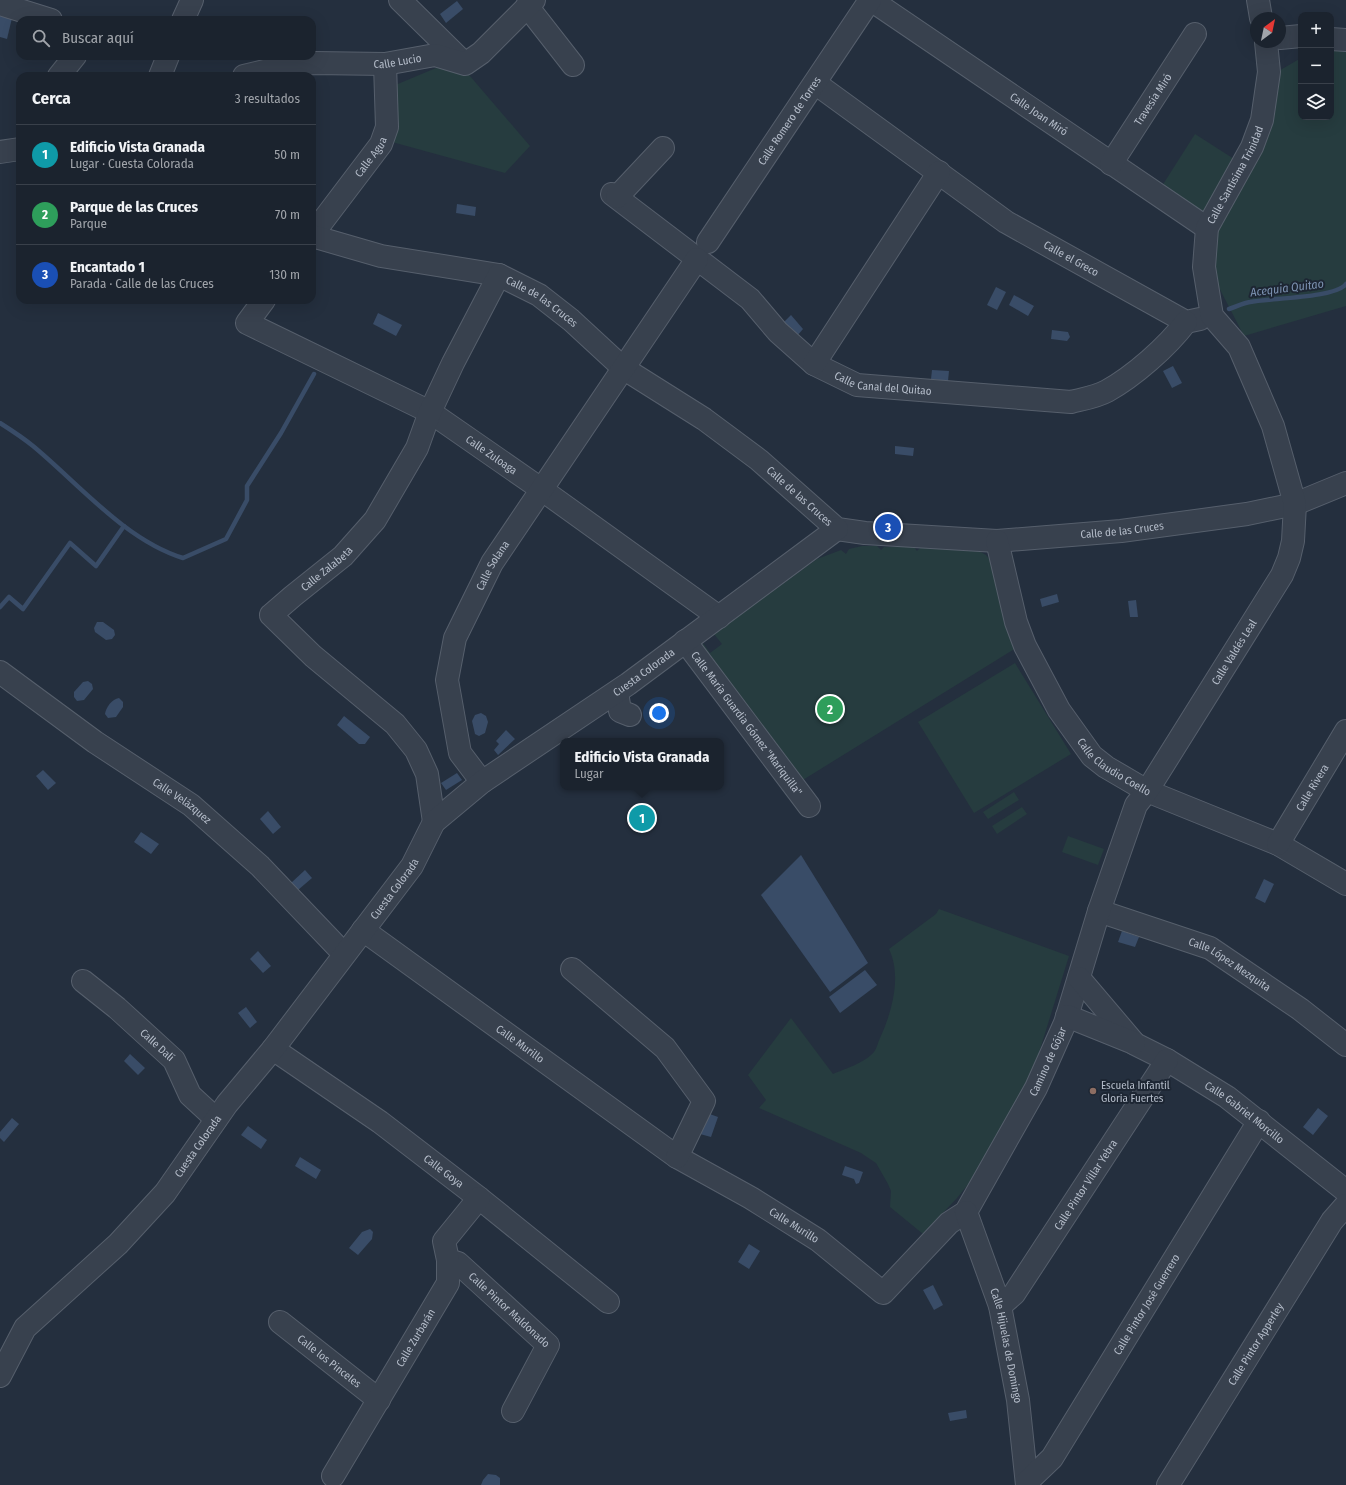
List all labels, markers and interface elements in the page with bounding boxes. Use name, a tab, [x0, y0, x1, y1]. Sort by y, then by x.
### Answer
north arrow	[1250, 12, 1286, 48]
map controls	[1298, 12, 1334, 120]
button: +	[1298, 12, 1334, 48]
search box	[16, 16, 316, 60]
icon: search	[30, 27, 52, 49]
text: Buscar aquí	[62, 29, 134, 47]
button: −	[1298, 48, 1334, 84]
street label: Calle Lucio	[373, 52, 423, 71]
street label: Travesía Miró	[1132, 71, 1175, 128]
street label: Calle Romero de Torres	[755, 74, 824, 168]
button: layers	[1298, 84, 1334, 120]
text: Cerca	[32, 88, 71, 109]
street label: Calle Joan Miró	[1007, 90, 1070, 139]
text: 3 resultados	[235, 91, 300, 106]
street label: Calle Santísima Trinidad	[1205, 124, 1266, 226]
street label: Calle Agua	[352, 135, 390, 180]
text: Edificio Vista Granada	[70, 138, 205, 156]
text: 1	[42, 147, 48, 162]
text: 50 m	[274, 147, 300, 162]
text: Lugar · Cuesta Colorada	[70, 156, 194, 171]
text: Parque de las Cruces	[70, 198, 198, 216]
text: 2	[42, 207, 48, 222]
text: 70 m	[275, 207, 300, 222]
text: Parque	[70, 216, 107, 231]
street label: Calle el Greco	[1041, 238, 1101, 279]
text: Encantado 1	[70, 258, 145, 276]
text: 3	[42, 267, 48, 282]
text: 130 m	[269, 267, 300, 282]
street label: Calle de las Cruces	[504, 274, 581, 330]
text: Parada · Calle de las Cruces	[70, 276, 214, 291]
water label: Acequia Quitao	[1248, 277, 1325, 300]
street label: Calle Canal del Quitao	[832, 369, 932, 398]
street label: Calle Zuloaga	[463, 433, 519, 477]
street label: Calle de las Cruces	[764, 464, 835, 529]
pin: 3	[875, 512, 901, 542]
street label: Calle de las Cruces	[1080, 519, 1165, 541]
street label: Calle Solana	[474, 538, 512, 593]
street label: Calle Zalabeta	[298, 544, 356, 594]
street label: Calle Valdés Leal	[1209, 617, 1260, 687]
street label: Cuesta Colorada	[611, 646, 677, 699]
street label: Calle María Guardia Gómez "Mariquilla"	[688, 649, 805, 798]
pin: 2	[817, 694, 843, 724]
your location	[649, 703, 669, 723]
street label: Calle Claudio Coello	[1074, 736, 1153, 799]
popup	[560, 738, 724, 790]
text: Edificio Vista Granada	[575, 748, 710, 766]
street label: Calle Rivera	[1293, 762, 1332, 814]
text: Lugar	[575, 766, 604, 781]
street label: Calle Velázquez	[150, 776, 214, 827]
pin: 1	[629, 803, 655, 833]
street label: Cuesta Colorada	[368, 856, 422, 922]
street label: Calle López Mezquita	[1187, 935, 1273, 994]
street label: Calle Murillo	[493, 1022, 547, 1066]
street label: Camino de Gójar	[1027, 1025, 1069, 1098]
street label: Calle Dalí	[137, 1026, 177, 1064]
place label: Escuela Infantil Gloria Fuertes	[1101, 1079, 1170, 1105]
street label: Calle Gabriel Morcillo	[1202, 1079, 1287, 1147]
marker: Escuela Infantil Gloria Fuertes	[1088, 1086, 1098, 1096]
street label: Cuesta Colorada	[172, 1113, 224, 1180]
street label: Calle Pintor Villar Yebra	[1052, 1137, 1120, 1233]
street label: Calle Goya	[421, 1152, 466, 1191]
street label: Calle Murillo	[767, 1205, 821, 1246]
street label: Calle Pintor José Guerrero	[1111, 1252, 1183, 1357]
street label: Calle Pintor Maldonado	[466, 1270, 552, 1351]
street label: Calle Hijuelas de Domingo	[987, 1286, 1024, 1404]
street label: Calle Pintor Apperley	[1226, 1301, 1287, 1388]
street label: Calle Zurbarán	[394, 1307, 438, 1369]
street label: Calle los Pinceles	[295, 1332, 364, 1391]

